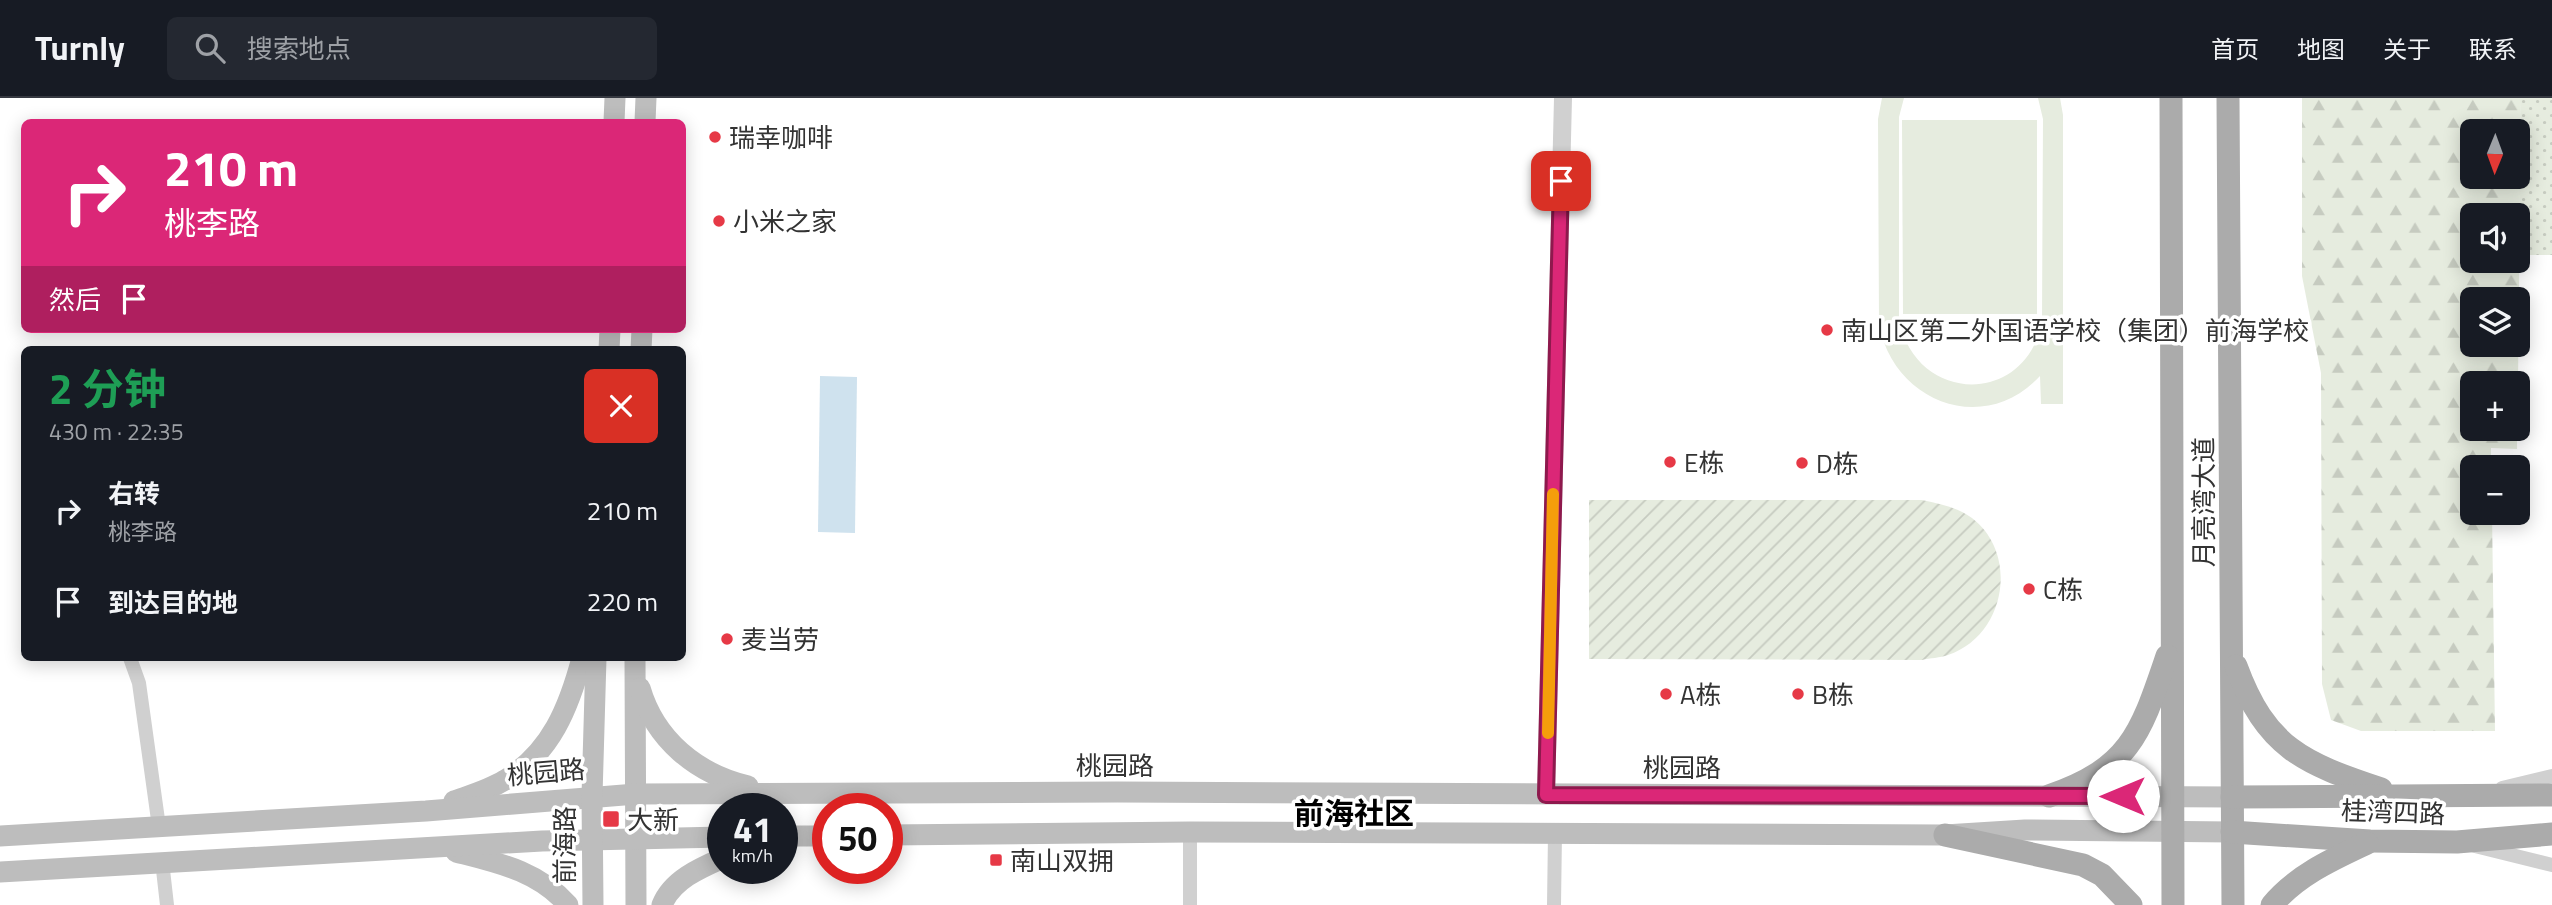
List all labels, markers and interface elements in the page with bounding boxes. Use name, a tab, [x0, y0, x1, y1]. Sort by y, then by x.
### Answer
search box	[167, 17, 657, 80]
text: Turnly	[35, 23, 125, 73]
icon: search	[191, 29, 229, 67]
text: 搜索地点	[247, 29, 351, 68]
text: 首页	[2211, 31, 2259, 67]
text: 地图	[2297, 31, 2345, 67]
text: 关于	[2383, 31, 2431, 67]
text: 联系	[2469, 31, 2517, 67]
place label: 瑞幸咖啡	[729, 118, 833, 157]
north arrow	[2460, 119, 2530, 189]
map controls	[2460, 119, 2530, 525]
marker: 瑞幸咖啡	[707, 129, 723, 145]
text: 210 m	[164, 130, 298, 205]
icon: right	[49, 147, 140, 238]
pin	[1531, 151, 1591, 211]
icon: arrive	[1542, 162, 1580, 200]
text: 桃李路	[164, 199, 260, 247]
place label: 小米之家	[733, 202, 837, 241]
button: sound	[2460, 203, 2530, 273]
marker: 小米之家	[711, 213, 727, 229]
text: 然后	[49, 280, 101, 319]
icon: arrive	[115, 280, 153, 318]
button: layers	[2460, 287, 2530, 357]
place label: 南山区第二外国语学校（集团）前海学校	[1841, 311, 2309, 350]
marker: 南山区第二外国语学校（集团）前海学校	[1819, 322, 1835, 338]
text: 2 分钟	[49, 356, 166, 420]
button: close	[584, 369, 658, 443]
button: +	[2460, 371, 2530, 441]
text: 430 m · 22:35	[49, 414, 184, 449]
street label: 月亮湾大道	[2184, 437, 2223, 567]
place label: E栋	[1684, 443, 1724, 482]
place label: D栋	[1816, 444, 1859, 483]
marker: E栋	[1662, 454, 1678, 470]
marker: D栋	[1794, 455, 1810, 471]
button: −	[2460, 455, 2530, 525]
text: 右转	[108, 474, 160, 513]
text: 210 m	[587, 491, 658, 530]
icon: right	[49, 492, 87, 530]
text: 桃李路	[108, 514, 177, 549]
place label: C栋	[2043, 570, 2083, 609]
marker: C栋	[2021, 581, 2037, 597]
text: 220 m	[587, 582, 658, 621]
icon: arrive	[49, 583, 87, 621]
text: 到达目的地	[108, 583, 238, 622]
place label: 麦当劳	[741, 620, 819, 659]
marker: 麦当劳	[719, 631, 735, 647]
place label: A栋	[1680, 675, 1722, 714]
place label: B栋	[1812, 675, 1854, 714]
marker: A栋	[1658, 686, 1674, 702]
marker: B栋	[1790, 686, 1806, 702]
street label: 桃园路	[1076, 746, 1154, 785]
street label: 桃园路	[1643, 748, 1721, 787]
street label: 桃园路	[505, 749, 587, 795]
position arrow	[2086, 759, 2160, 833]
district label: 前海社区	[1294, 790, 1414, 836]
street label: 桂湾四路	[2340, 791, 2446, 833]
speed limit sign: 50	[812, 793, 903, 884]
place label: 大新	[627, 800, 679, 839]
text: 41	[733, 802, 772, 856]
street label: 前海路	[545, 806, 584, 884]
marker: 大新	[601, 809, 621, 829]
place label: 南山双拥	[1010, 841, 1114, 880]
text: km/h	[732, 842, 773, 869]
marker: 南山双拥	[988, 852, 1004, 868]

